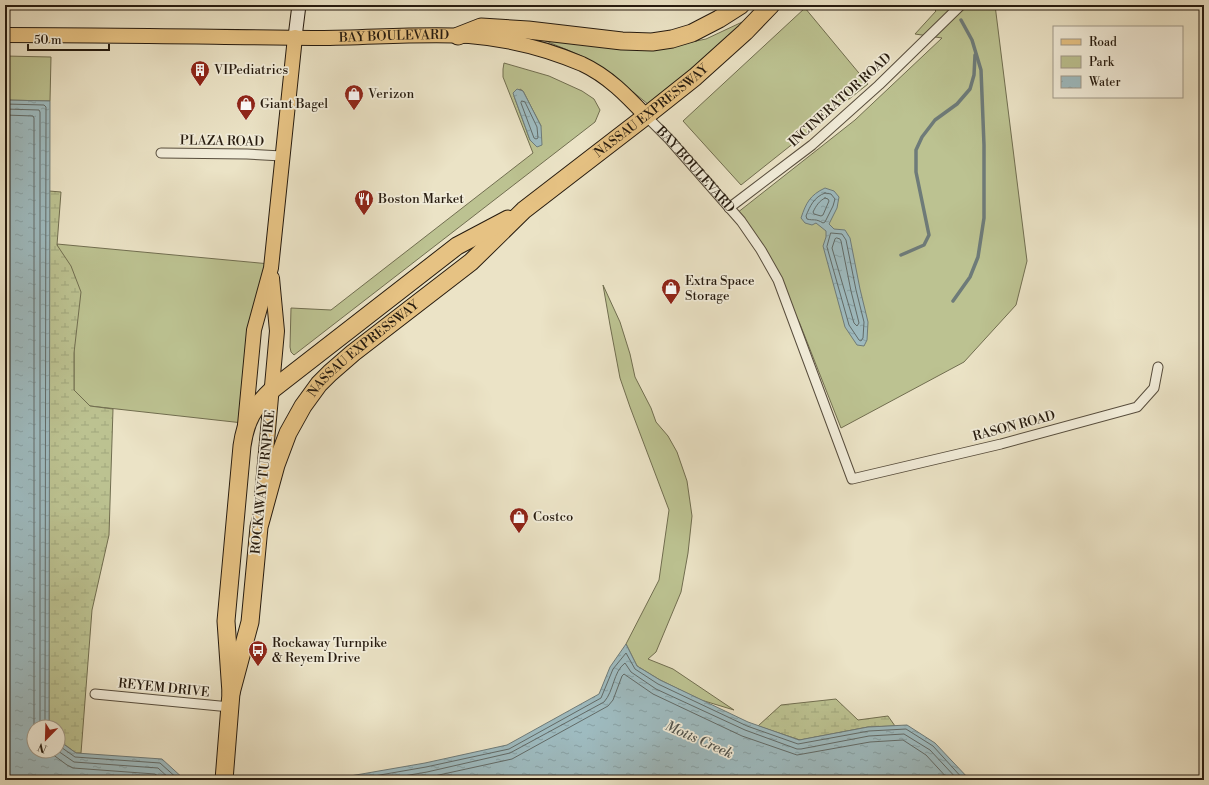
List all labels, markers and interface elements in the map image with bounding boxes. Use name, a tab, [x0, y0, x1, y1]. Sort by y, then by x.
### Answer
scale bar	[28, 26, 109, 52]
legend	[1053, 26, 1183, 98]
street label: BAY BOULEVARD	[338, 27, 449, 46]
text: 50 m	[34, 33, 62, 48]
text: Road	[1089, 35, 1117, 50]
street label: INCINERATOR ROAD	[785, 50, 895, 150]
text: Park	[1089, 55, 1115, 70]
building icon: VIPediatrics	[189, 59, 211, 87]
street label: NASSAU EXPRESSWAY	[591, 60, 713, 161]
place label: VIPediatrics	[213, 62, 288, 78]
text: Water	[1088, 75, 1121, 90]
shop icon: Verizon	[343, 83, 365, 111]
place label: Verizon	[367, 86, 414, 102]
shop icon: Giant Bagel	[235, 93, 257, 121]
place label: Giant Bagel	[260, 96, 328, 112]
street label: BAY BOULEVARD	[652, 122, 738, 216]
street label: PLAZA ROAD	[180, 132, 264, 150]
restaurant icon: Boston Market	[353, 188, 375, 216]
place label: Boston Market	[377, 191, 464, 207]
place label: Extra Space Storage	[685, 273, 755, 304]
shop icon: Extra Space Storage	[660, 277, 682, 305]
street label: NASSAU EXPRESSWAY	[304, 296, 423, 400]
street label: RASON ROAD	[971, 407, 1057, 445]
street label: ROCKAWAY TURNPIKE	[247, 409, 279, 555]
shop icon: Costco	[508, 506, 530, 534]
place label: Costco	[533, 509, 573, 525]
place label: Rockaway Turnpike & Reyem Drive	[272, 635, 388, 666]
bus stop icon: Rockaway Turnpike & Reyem Drive	[247, 639, 269, 667]
street label: REYEM DRIVE	[117, 675, 211, 701]
water label: Motts Creek	[662, 717, 736, 763]
north arrow	[26, 719, 66, 759]
text: N	[35, 739, 49, 755]

